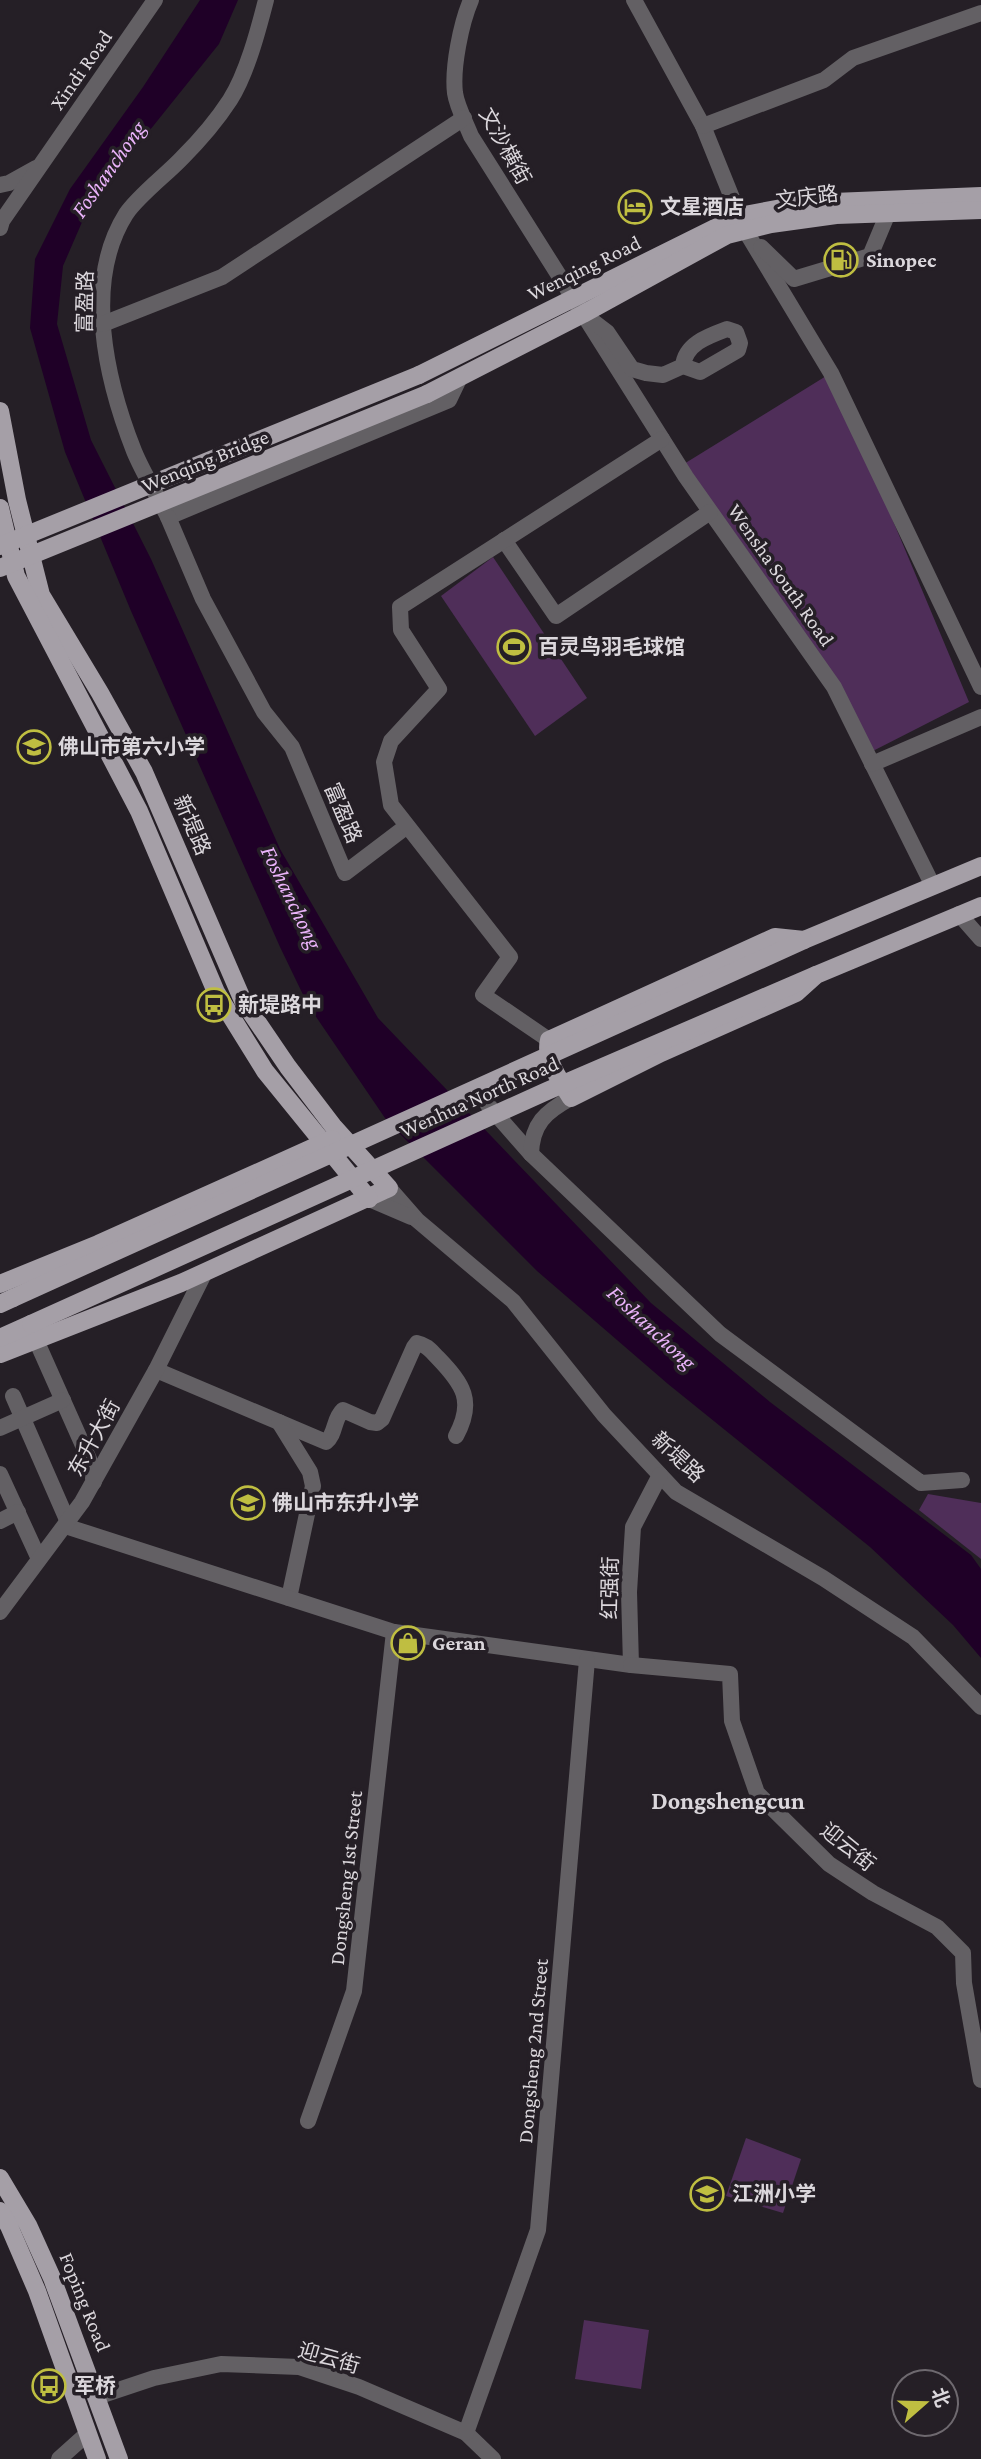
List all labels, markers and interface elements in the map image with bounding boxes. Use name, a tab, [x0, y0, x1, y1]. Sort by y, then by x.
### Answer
street label: Xindi Road	[45, 26, 117, 114]
street label: 文沙横街	[474, 103, 536, 189]
water label: Foshanchong	[65, 115, 151, 222]
street label: 文庆路	[774, 181, 840, 213]
hotel icon: 文星酒店	[616, 188, 654, 226]
place label: 文星酒店	[660, 195, 744, 219]
street label: Wenqing Road	[523, 230, 645, 306]
fuel station icon: Sinopec	[822, 241, 860, 279]
place label: Sinopec	[866, 248, 937, 272]
street label: 富盈路	[72, 270, 98, 334]
street label: Wenqing Bridge	[138, 425, 272, 497]
street label: Wensha South Road	[723, 499, 839, 651]
sports icon: 百灵鸟羽毛球馆	[495, 628, 533, 666]
place label: 百灵鸟羽毛球馆	[538, 635, 685, 659]
school or university icon: 佛山市第六小学	[15, 728, 53, 766]
place label: 佛山市第六小学	[58, 735, 205, 759]
street label: 富盈路	[320, 779, 366, 847]
street label: 新堤路	[169, 791, 215, 859]
water label: Foshanchong	[256, 841, 329, 954]
bus stop icon: 新堤路中	[195, 986, 233, 1024]
place label: 新堤路中	[238, 993, 322, 1017]
street label: Wenhua North Road	[396, 1051, 562, 1143]
water label: Foshanchong	[602, 1279, 702, 1375]
street label: 东升大街	[63, 1395, 125, 1481]
street label: 新堤路	[647, 1427, 709, 1487]
school or university icon: 佛山市东升小学	[229, 1484, 267, 1522]
place label: 佛山市东升小学	[272, 1491, 419, 1515]
street label: 红强街	[597, 1556, 623, 1620]
shop icon: Geran	[389, 1624, 427, 1662]
place label: Geran	[432, 1631, 486, 1655]
district label: Dongshengcun	[651, 1787, 805, 1814]
street label: Dongsheng 1st Street	[325, 1789, 367, 1966]
street label: 迎云街	[816, 1818, 880, 1876]
street label: Dongsheng 2nd Street	[513, 1957, 553, 2144]
school or university icon: 江洲小学	[688, 2175, 726, 2213]
place label: 江洲小学	[732, 2182, 816, 2206]
street label: Foping Road	[54, 2249, 116, 2355]
street label: 迎云街	[295, 2338, 363, 2378]
bus stop icon: 军桥	[30, 2367, 68, 2405]
north arrow	[890, 2368, 960, 2438]
place label: 军桥	[74, 2374, 116, 2398]
text: 北	[927, 2385, 954, 2410]

